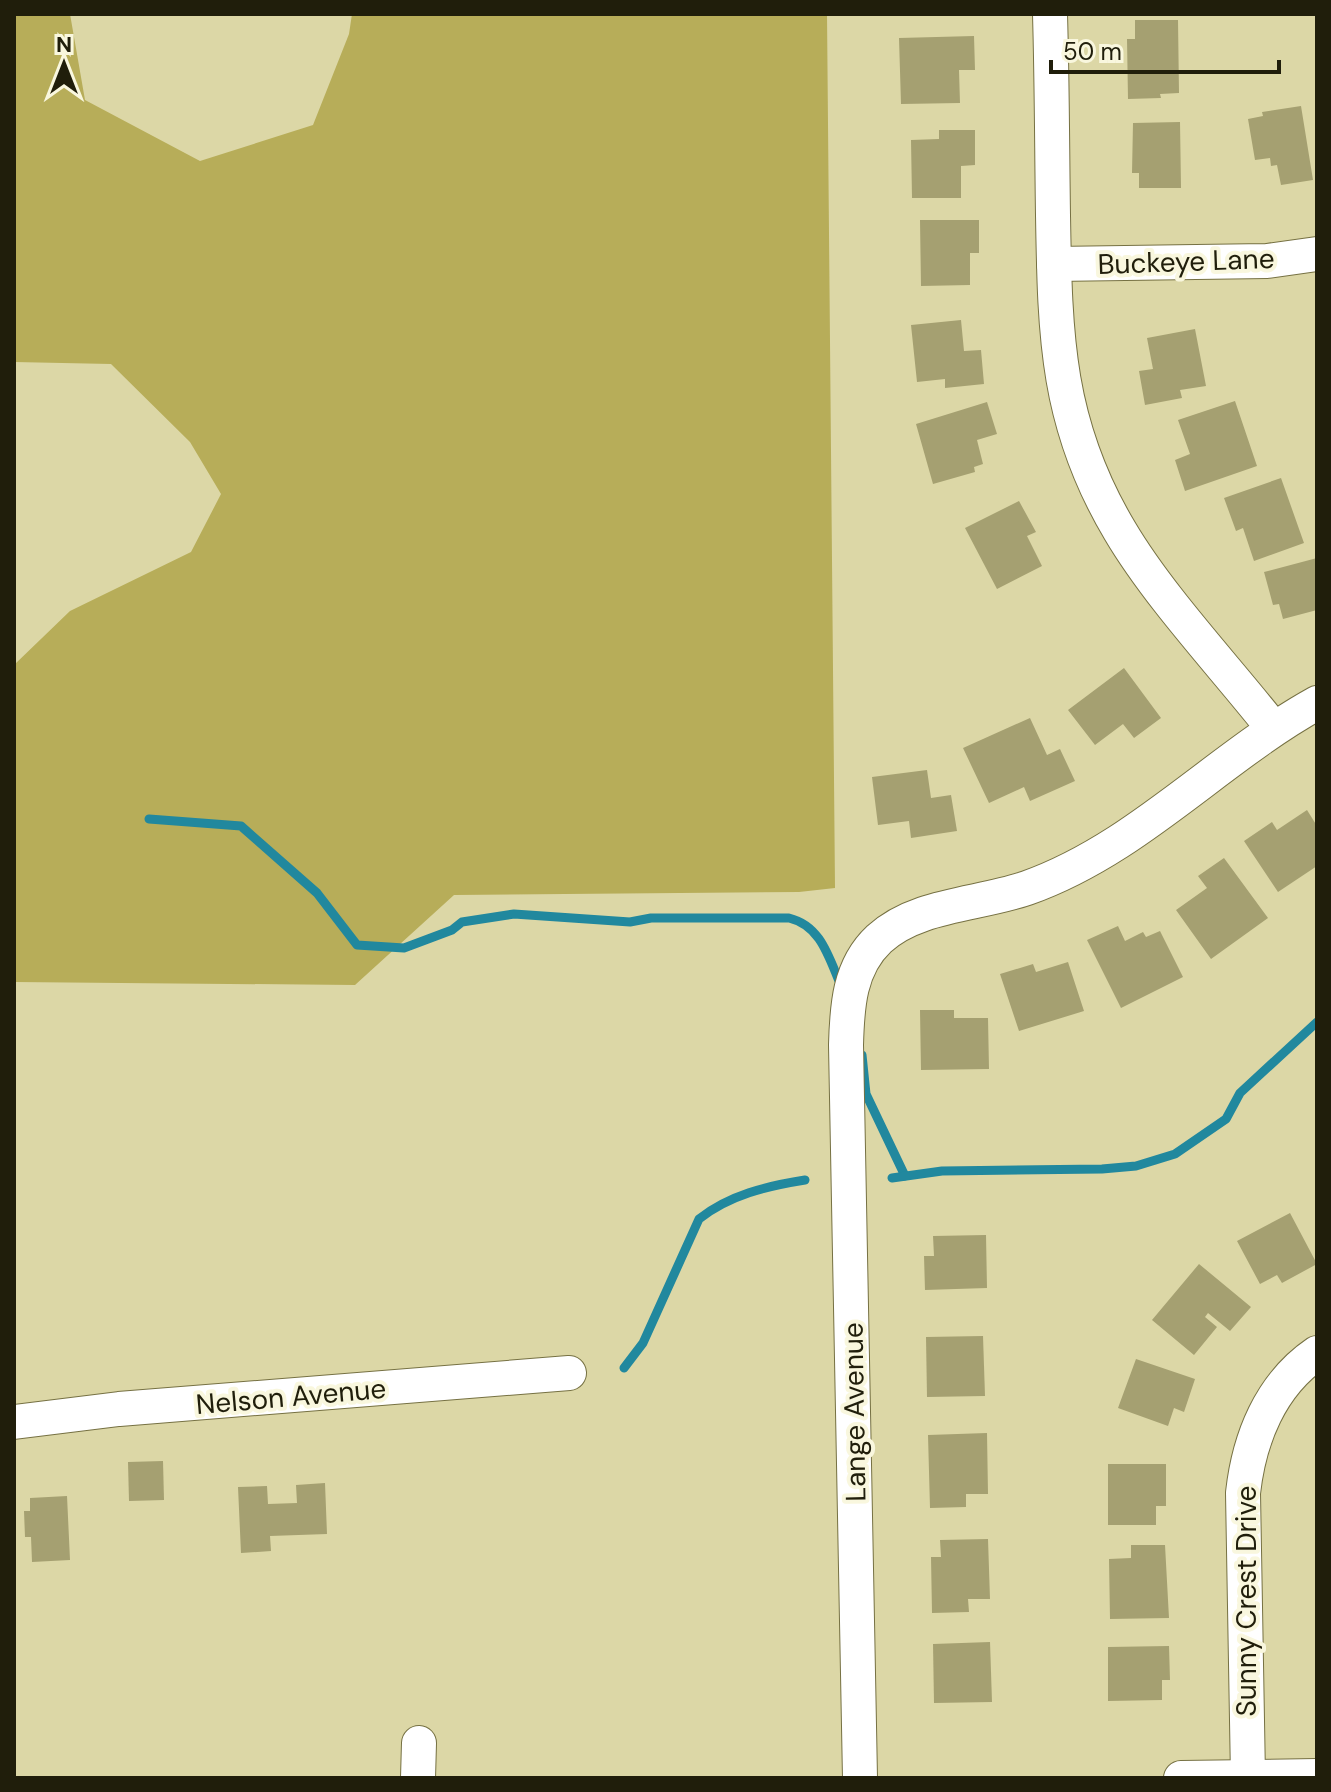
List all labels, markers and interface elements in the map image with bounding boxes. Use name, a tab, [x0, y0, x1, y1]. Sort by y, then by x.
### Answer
north arrow	[24, 24, 104, 104]
scale bar	[1051, 24, 1279, 74]
text: N	[56, 30, 72, 59]
text: 50 m	[1063, 36, 1122, 67]
street label: Buckeye Lane	[1097, 240, 1275, 283]
street label: Lange Avenue	[834, 1322, 875, 1502]
street label: Nelson Avenue	[194, 1370, 388, 1423]
street label: Sunny Crest Drive	[1228, 1485, 1265, 1717]

